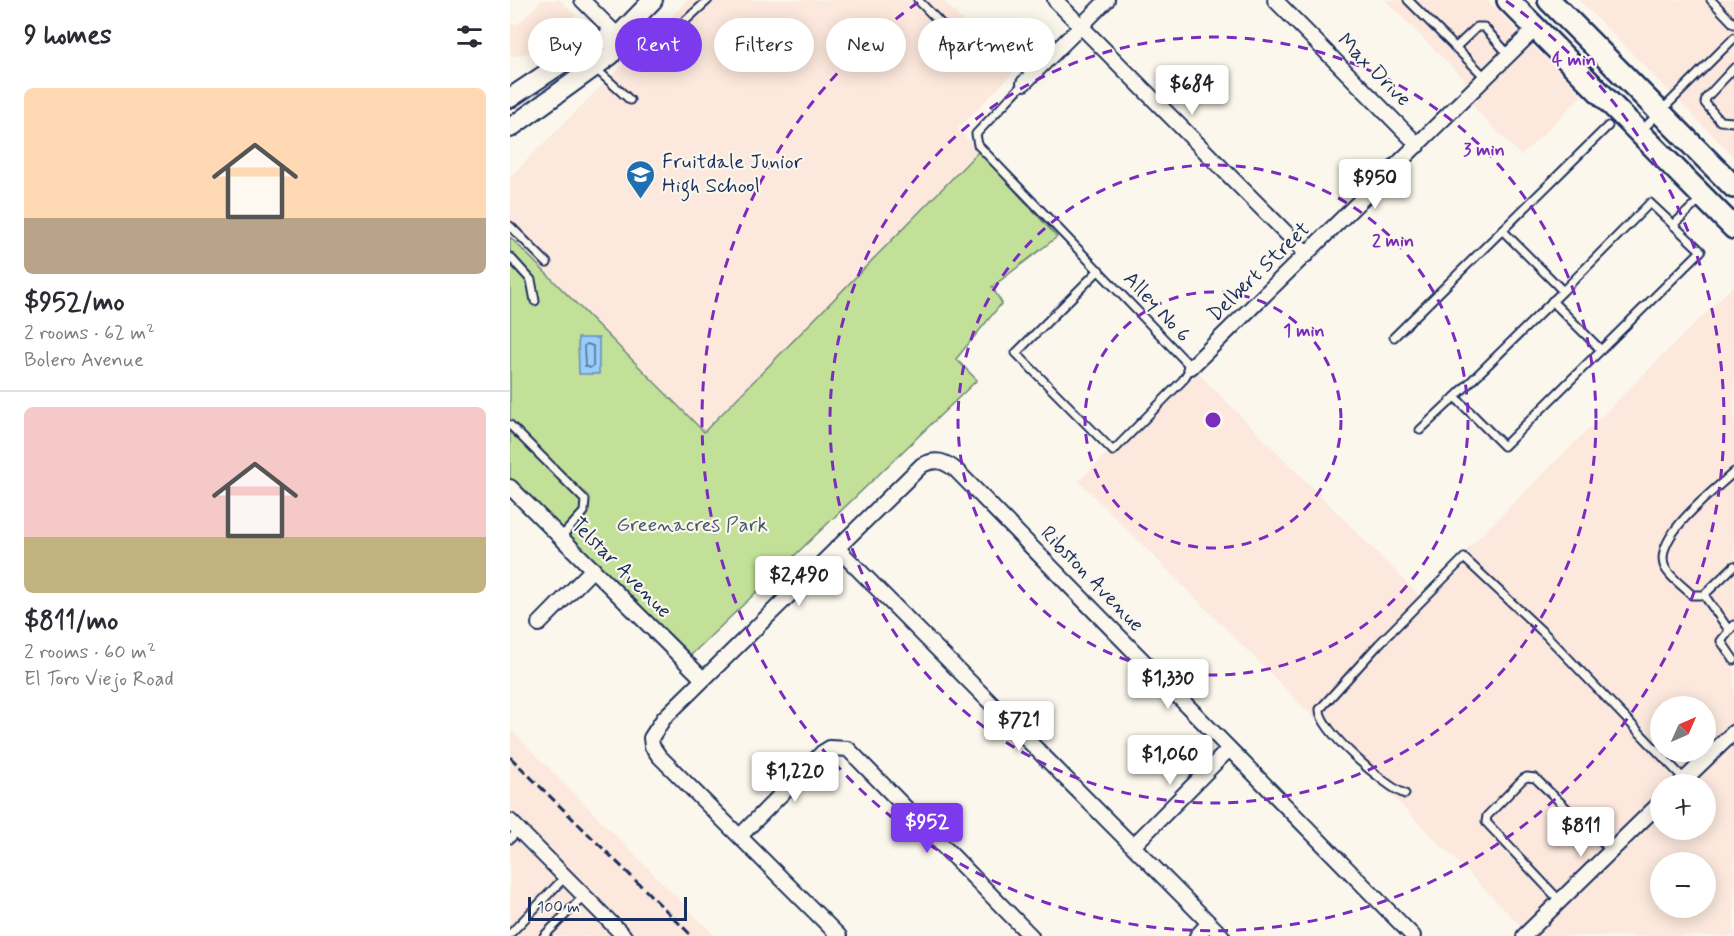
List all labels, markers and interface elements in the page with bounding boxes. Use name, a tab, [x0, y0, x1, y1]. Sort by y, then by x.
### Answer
chip: Buy	[528, 18, 603, 72]
chip: Rent	[615, 18, 702, 72]
chip: Filters	[714, 18, 814, 72]
chip: New	[826, 18, 906, 72]
chip: Apartment	[918, 18, 1055, 72]
text: 9 homes	[24, 19, 112, 53]
icon: filters	[453, 20, 486, 53]
street label: Max Drive	[1331, 27, 1417, 113]
text: 4 min	[1552, 48, 1596, 72]
pin: $684	[1156, 65, 1228, 116]
text: $684	[1170, 71, 1214, 98]
icon: home	[201, 127, 309, 235]
text: 3 min	[1463, 138, 1505, 162]
place label: Fruitdale Junior High School	[662, 148, 803, 202]
school or university icon: Fruitdale Junior High School	[625, 158, 657, 200]
pin: $950	[1339, 159, 1411, 210]
text: $950	[1353, 165, 1397, 192]
street label: Delbert Street	[1202, 216, 1317, 328]
text: 2 min	[1372, 229, 1414, 253]
street label: Alley No 6	[1117, 265, 1197, 349]
text: $952/mo	[24, 286, 125, 320]
text: 1 min	[1283, 319, 1325, 343]
text: 2 rooms · 62 m²	[24, 320, 155, 347]
text: Bolero Avenue	[24, 347, 144, 374]
centre of rings	[1203, 410, 1223, 430]
icon: home	[201, 446, 309, 554]
street label: Telstar Avenue	[564, 511, 678, 625]
park label: Greenacres Park	[616, 511, 768, 539]
street label: Ribston Avenue	[1034, 520, 1150, 638]
pin: $2,490	[750, 556, 848, 607]
text: $2,490	[769, 562, 829, 589]
text: $811/mo	[24, 605, 118, 639]
text: 2 rooms · 60 m²	[24, 639, 156, 666]
pin: $1,330	[1119, 659, 1217, 710]
text: $1,330	[1142, 665, 1194, 692]
text: El Toro Viejo Road	[24, 666, 174, 693]
north arrow	[1650, 696, 1716, 762]
map controls	[1650, 696, 1716, 918]
pin: $721	[983, 701, 1055, 752]
text: $721	[998, 707, 1040, 734]
pin: $1,060	[1121, 735, 1219, 786]
text: $1,060	[1141, 741, 1199, 768]
pin: $1,220	[746, 752, 844, 803]
text: $1,220	[766, 758, 824, 785]
button: +	[1650, 774, 1716, 840]
pin: $952	[891, 803, 963, 854]
pin: $811	[1545, 807, 1617, 858]
text: $952	[905, 809, 949, 836]
text: $811	[1561, 813, 1601, 840]
button: −	[1650, 852, 1716, 918]
scale bar	[528, 894, 687, 922]
text: 100 m	[537, 897, 580, 918]

